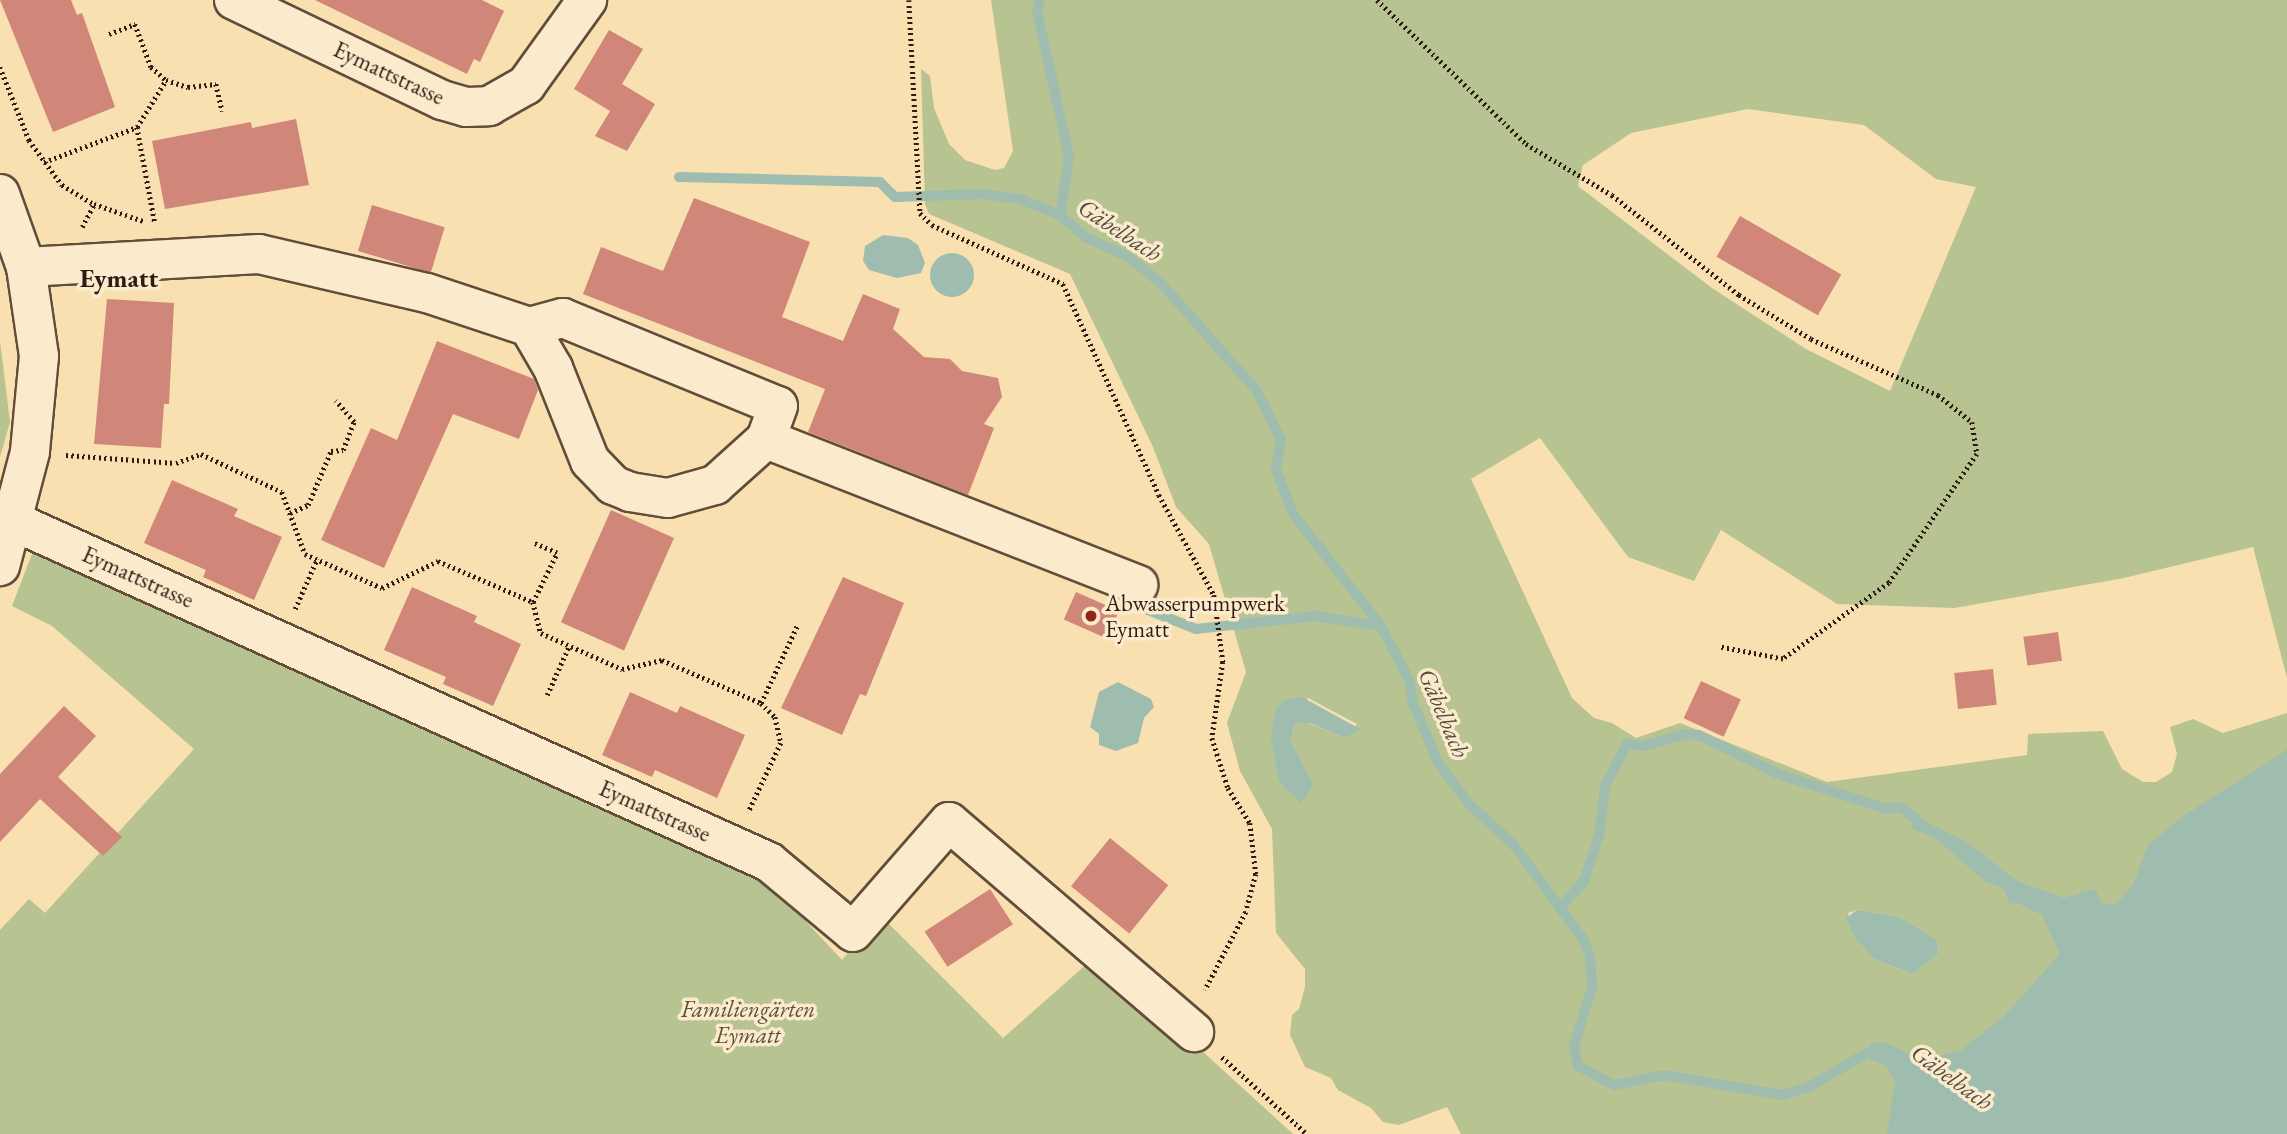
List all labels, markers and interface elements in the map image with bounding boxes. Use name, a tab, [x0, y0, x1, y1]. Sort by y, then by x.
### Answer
street label: Eymattstrasse	[329, 35, 449, 111]
water label: Gäbelbach	[1073, 192, 1167, 268]
district label: Eymatt	[80, 263, 158, 295]
street label: Eymattstrasse	[78, 540, 198, 614]
place label: Abwasserpumpwerk Eymatt	[1105, 589, 1285, 643]
marker: Abwasserpumpwerk Eymatt	[1083, 608, 1099, 624]
water label: Gäbelbach	[1412, 664, 1476, 762]
street label: Eymattstrasse	[595, 774, 715, 848]
park label: Familiengärten Eymatt	[681, 995, 815, 1049]
water label: Gäbelbach	[1906, 1038, 1998, 1116]

